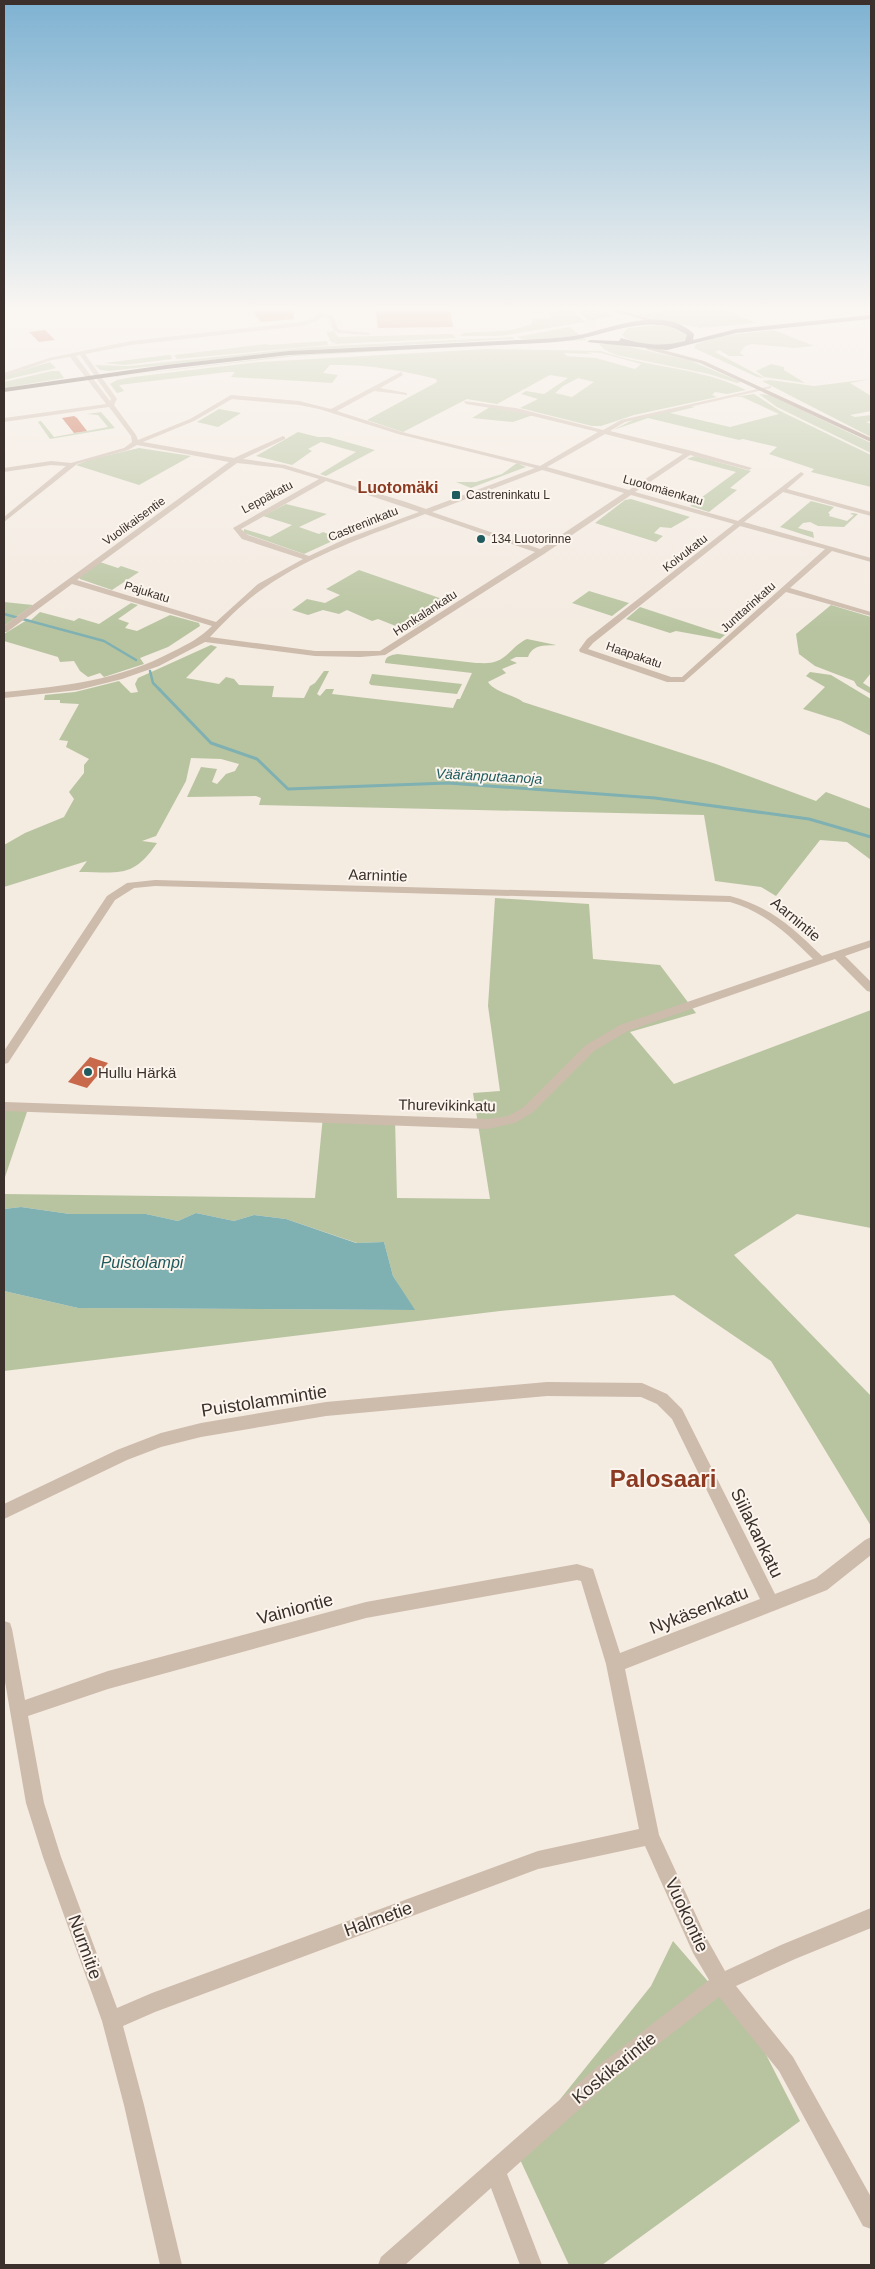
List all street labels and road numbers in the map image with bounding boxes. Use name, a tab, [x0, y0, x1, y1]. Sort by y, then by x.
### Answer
street label: Luotomäenkatu	[621, 472, 705, 508]
street label: Leppäkatu	[239, 478, 295, 516]
street label: Vuolikaisentie	[100, 494, 168, 548]
street label: Castreninkatu	[326, 504, 400, 544]
street label: Koivukatu	[660, 531, 710, 575]
street label: Pajukatu	[123, 578, 171, 606]
street label: Junttarinkatu	[718, 579, 778, 635]
street label: Honkalankatu	[390, 587, 460, 639]
street label: Haapakatu	[604, 639, 664, 671]
street label: Aarnintie	[348, 865, 408, 885]
street label: Aarnintie	[768, 893, 824, 945]
street label: Thurevikinkatu	[398, 1096, 496, 1114]
street label: Puistolammintie	[200, 1381, 328, 1421]
street label: Siilakankatu	[727, 1485, 787, 1581]
street label: Nykäsenkatu	[647, 1582, 751, 1638]
street label: Vainiontie	[255, 1589, 335, 1629]
street label: Vuokontie	[661, 1875, 713, 1955]
street label: Halmetie	[341, 1897, 415, 1941]
street label: Nurmitie	[64, 1912, 106, 1982]
street label: Koskikarintie	[568, 2028, 660, 2108]

